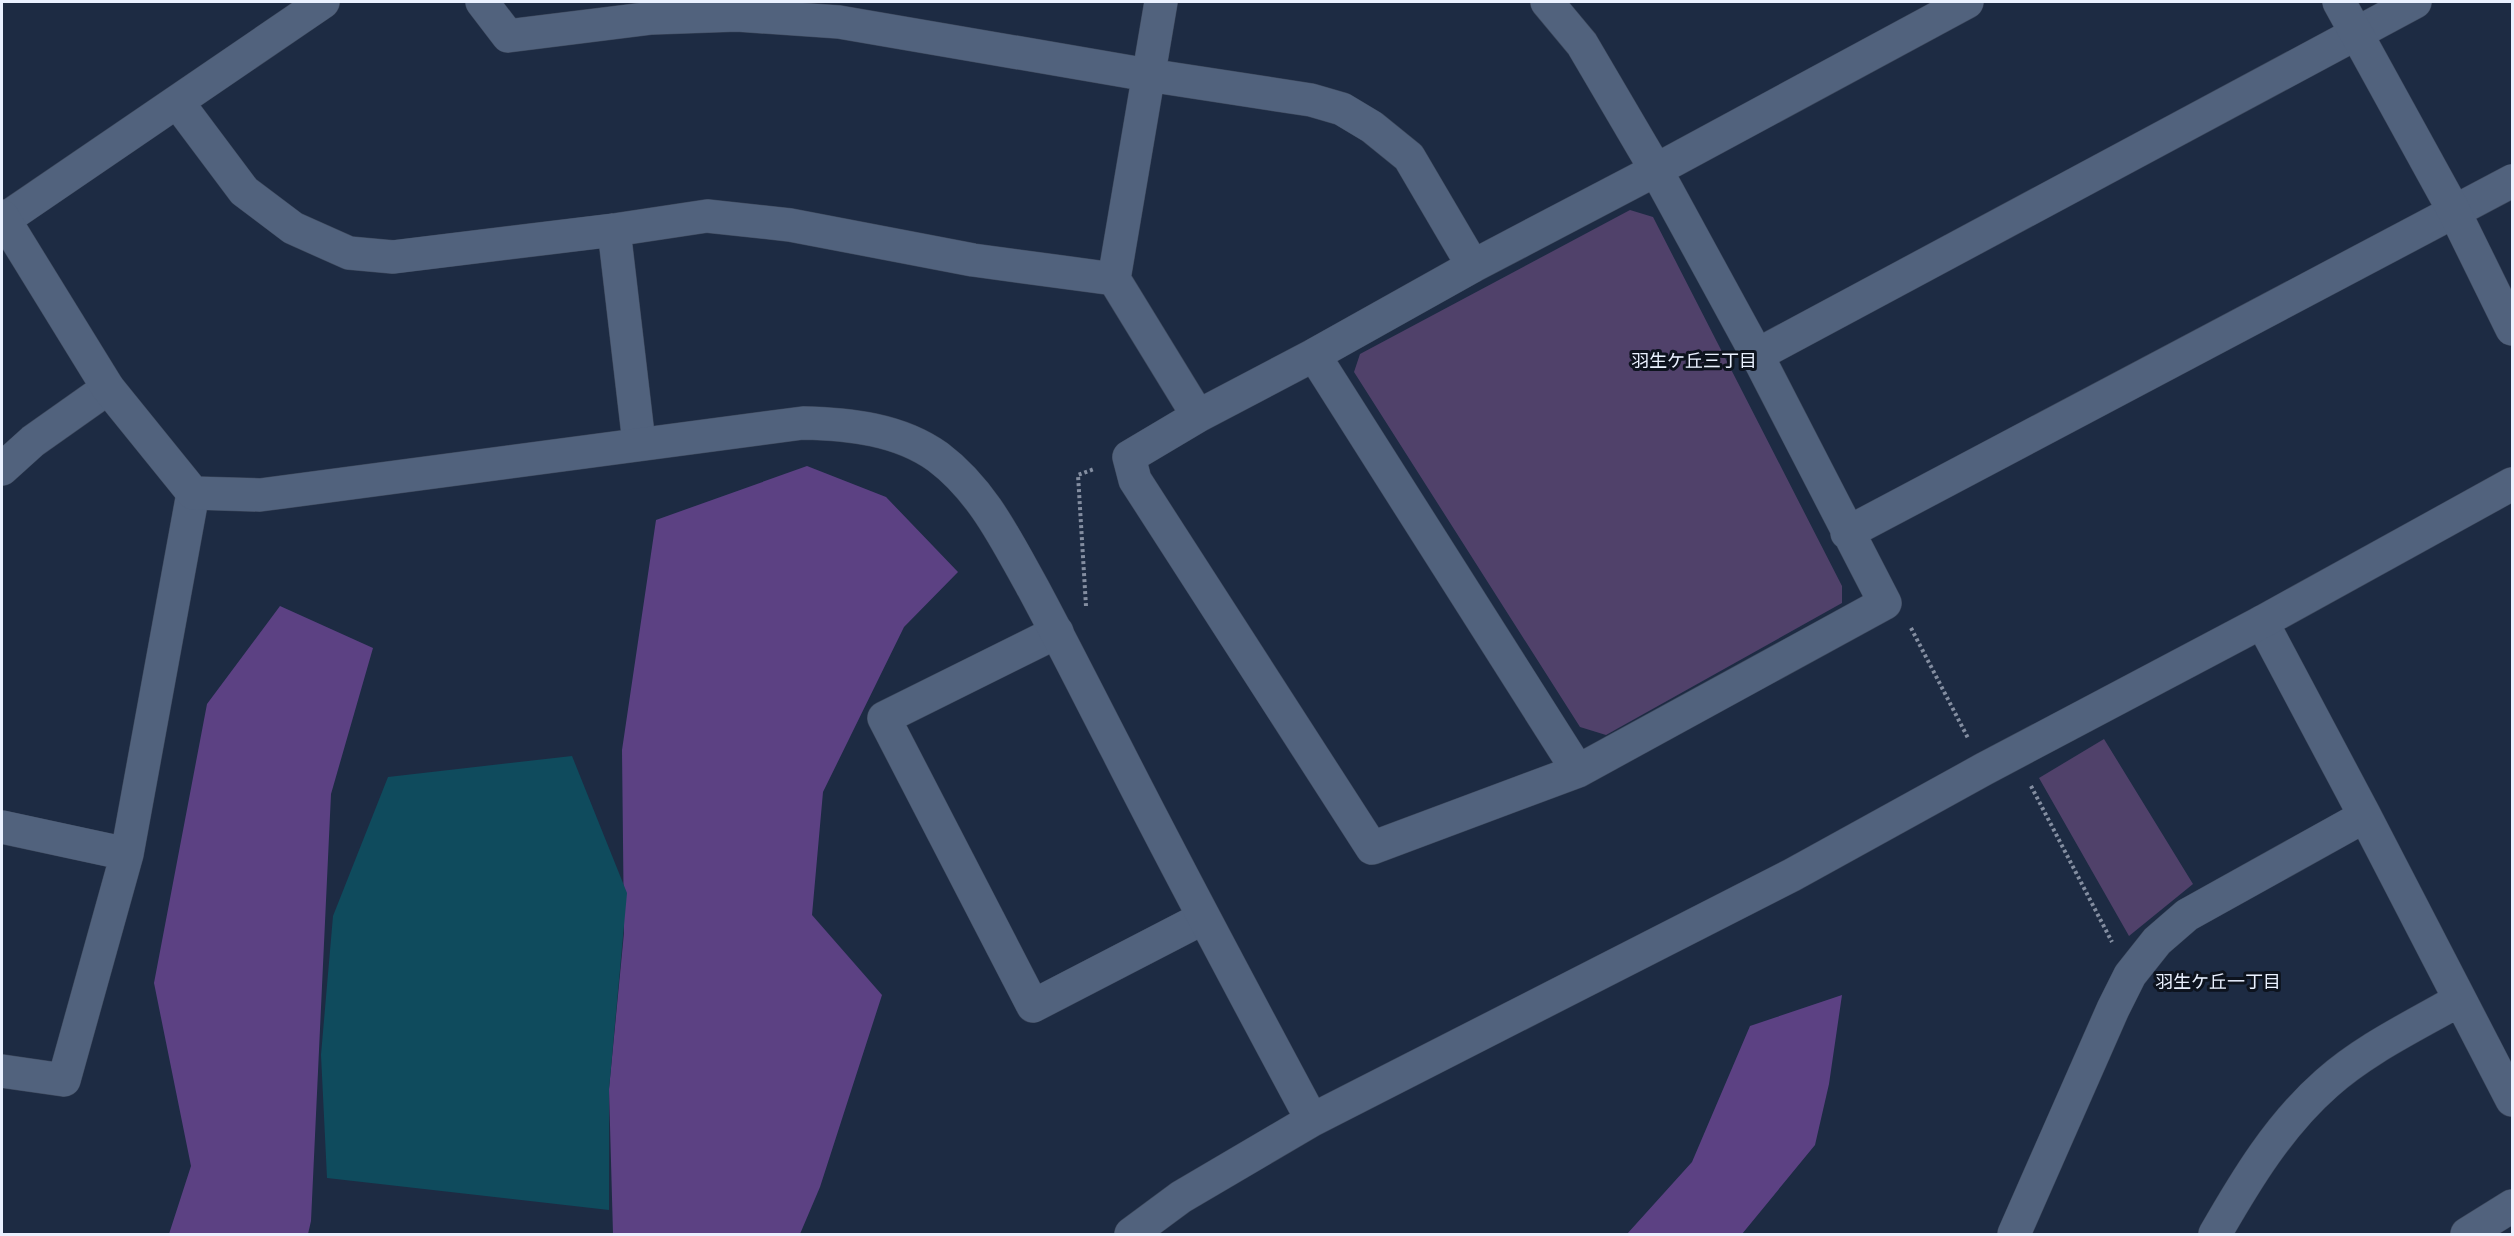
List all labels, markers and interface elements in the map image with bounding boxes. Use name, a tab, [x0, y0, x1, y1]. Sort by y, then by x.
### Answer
district label: 羽生ケ丘三丁目	[1631, 351, 1757, 371]
district label: 羽生ケ丘一丁目	[2155, 972, 2281, 992]

